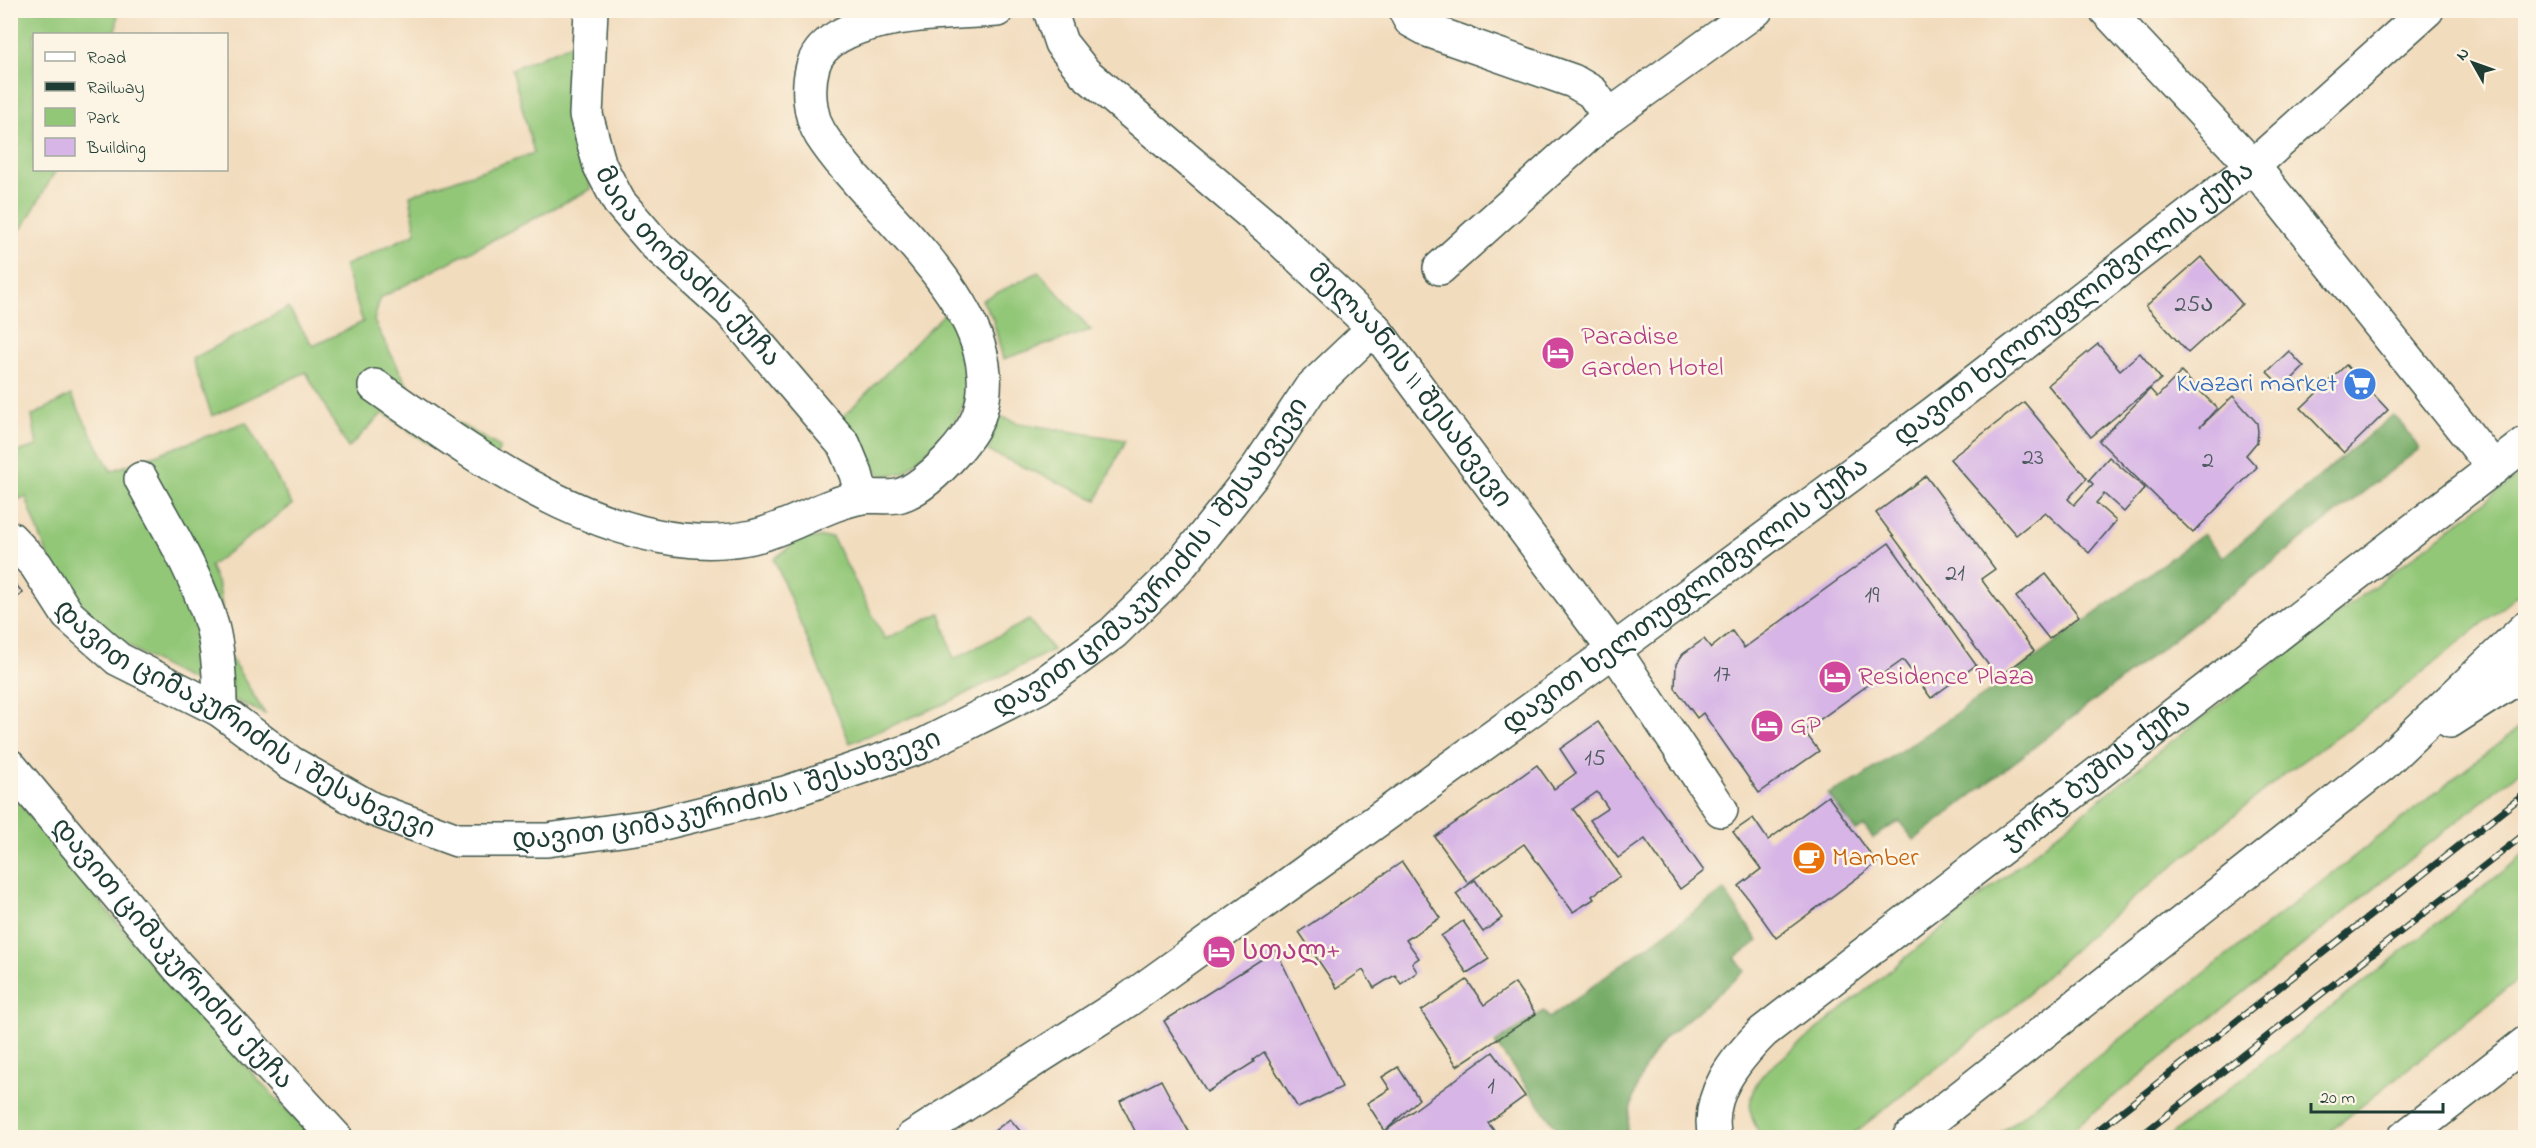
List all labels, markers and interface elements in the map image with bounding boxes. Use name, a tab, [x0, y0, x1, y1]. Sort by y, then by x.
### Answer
legend	[33, 33, 228, 171]
north arrow	[2443, 33, 2503, 93]
text: N	[2450, 43, 2476, 66]
text: Road	[87, 46, 126, 72]
text: Railway	[87, 76, 144, 102]
text: Park	[87, 106, 120, 132]
text: Building	[86, 136, 146, 163]
street label: დავით ხელთუფლიშვილის ქუჩა	[1886, 152, 2263, 456]
street label: მაია თომაძის ქუჩა	[584, 159, 789, 376]
street label: მელაანის II შესახვევი	[1298, 255, 1521, 516]
house number: 25ა	[2175, 288, 2213, 323]
place label: Paradise Garden Hotel	[1581, 318, 1724, 388]
hotel icon: Paradise Garden Hotel	[1540, 335, 1576, 371]
place label: Kvazari market	[2176, 365, 2337, 404]
supermarket icon: Kvazari market	[2342, 366, 2378, 402]
street label: დავით ციმაკურიძის I შესახვევი	[986, 390, 1319, 727]
house number: 23	[2022, 441, 2044, 476]
house number: 2	[2202, 444, 2214, 479]
street label: დავით ხელთუფლიშვილის ქუჩა	[1494, 448, 1877, 744]
house number: 21	[1945, 557, 1965, 592]
house number: 19	[1865, 579, 1880, 614]
street label: დავით ციმაკურიძის I შესახვევი	[44, 593, 440, 850]
house number: 17	[1713, 658, 1731, 693]
place label: Residence Plaza	[1858, 658, 2034, 697]
hotel icon: Residence Plaza	[1817, 659, 1853, 695]
street label: ჯორჯ ბუშის ქუჩა	[1993, 689, 2200, 861]
place label: GP	[1790, 707, 1821, 746]
hotel icon: GP	[1749, 708, 1785, 744]
street label: დავით ციმაკურიძის I შესახვევი	[512, 720, 948, 860]
house number: 15	[1584, 742, 1606, 777]
street label: დავით ციმაკურიძის ქუჩა	[42, 809, 302, 1099]
place label: Mamber	[1832, 839, 1919, 878]
cafe icon: Mamber	[1791, 840, 1827, 876]
place label: სთალ+	[1242, 933, 1341, 972]
hotel icon: სთალ+	[1201, 934, 1237, 970]
house number: 1	[1487, 1070, 1495, 1105]
scale bar	[2311, 1076, 2443, 1114]
text: 20 m	[2320, 1086, 2355, 1112]

